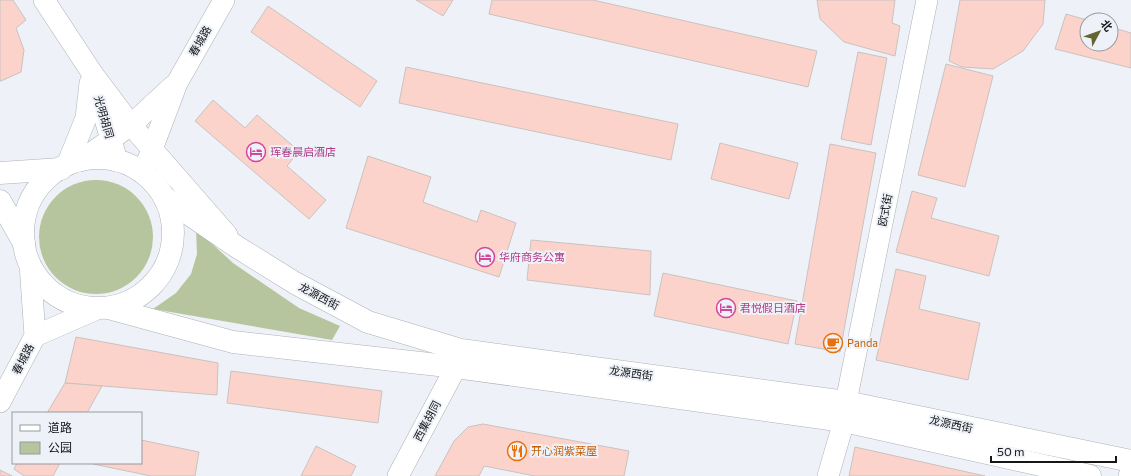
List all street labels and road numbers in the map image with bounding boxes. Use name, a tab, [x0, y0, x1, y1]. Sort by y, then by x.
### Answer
street label: 春城路	[186, 23, 213, 58]
street label: 光明胡同	[92, 94, 117, 140]
street label: 欧式街	[875, 192, 894, 227]
street label: 龙源西街	[297, 279, 342, 312]
street label: 春城路	[9, 341, 36, 376]
street label: 龙源西街	[608, 363, 654, 382]
street label: 西集胡同	[410, 398, 443, 443]
street label: 龙源西街	[928, 413, 974, 434]

